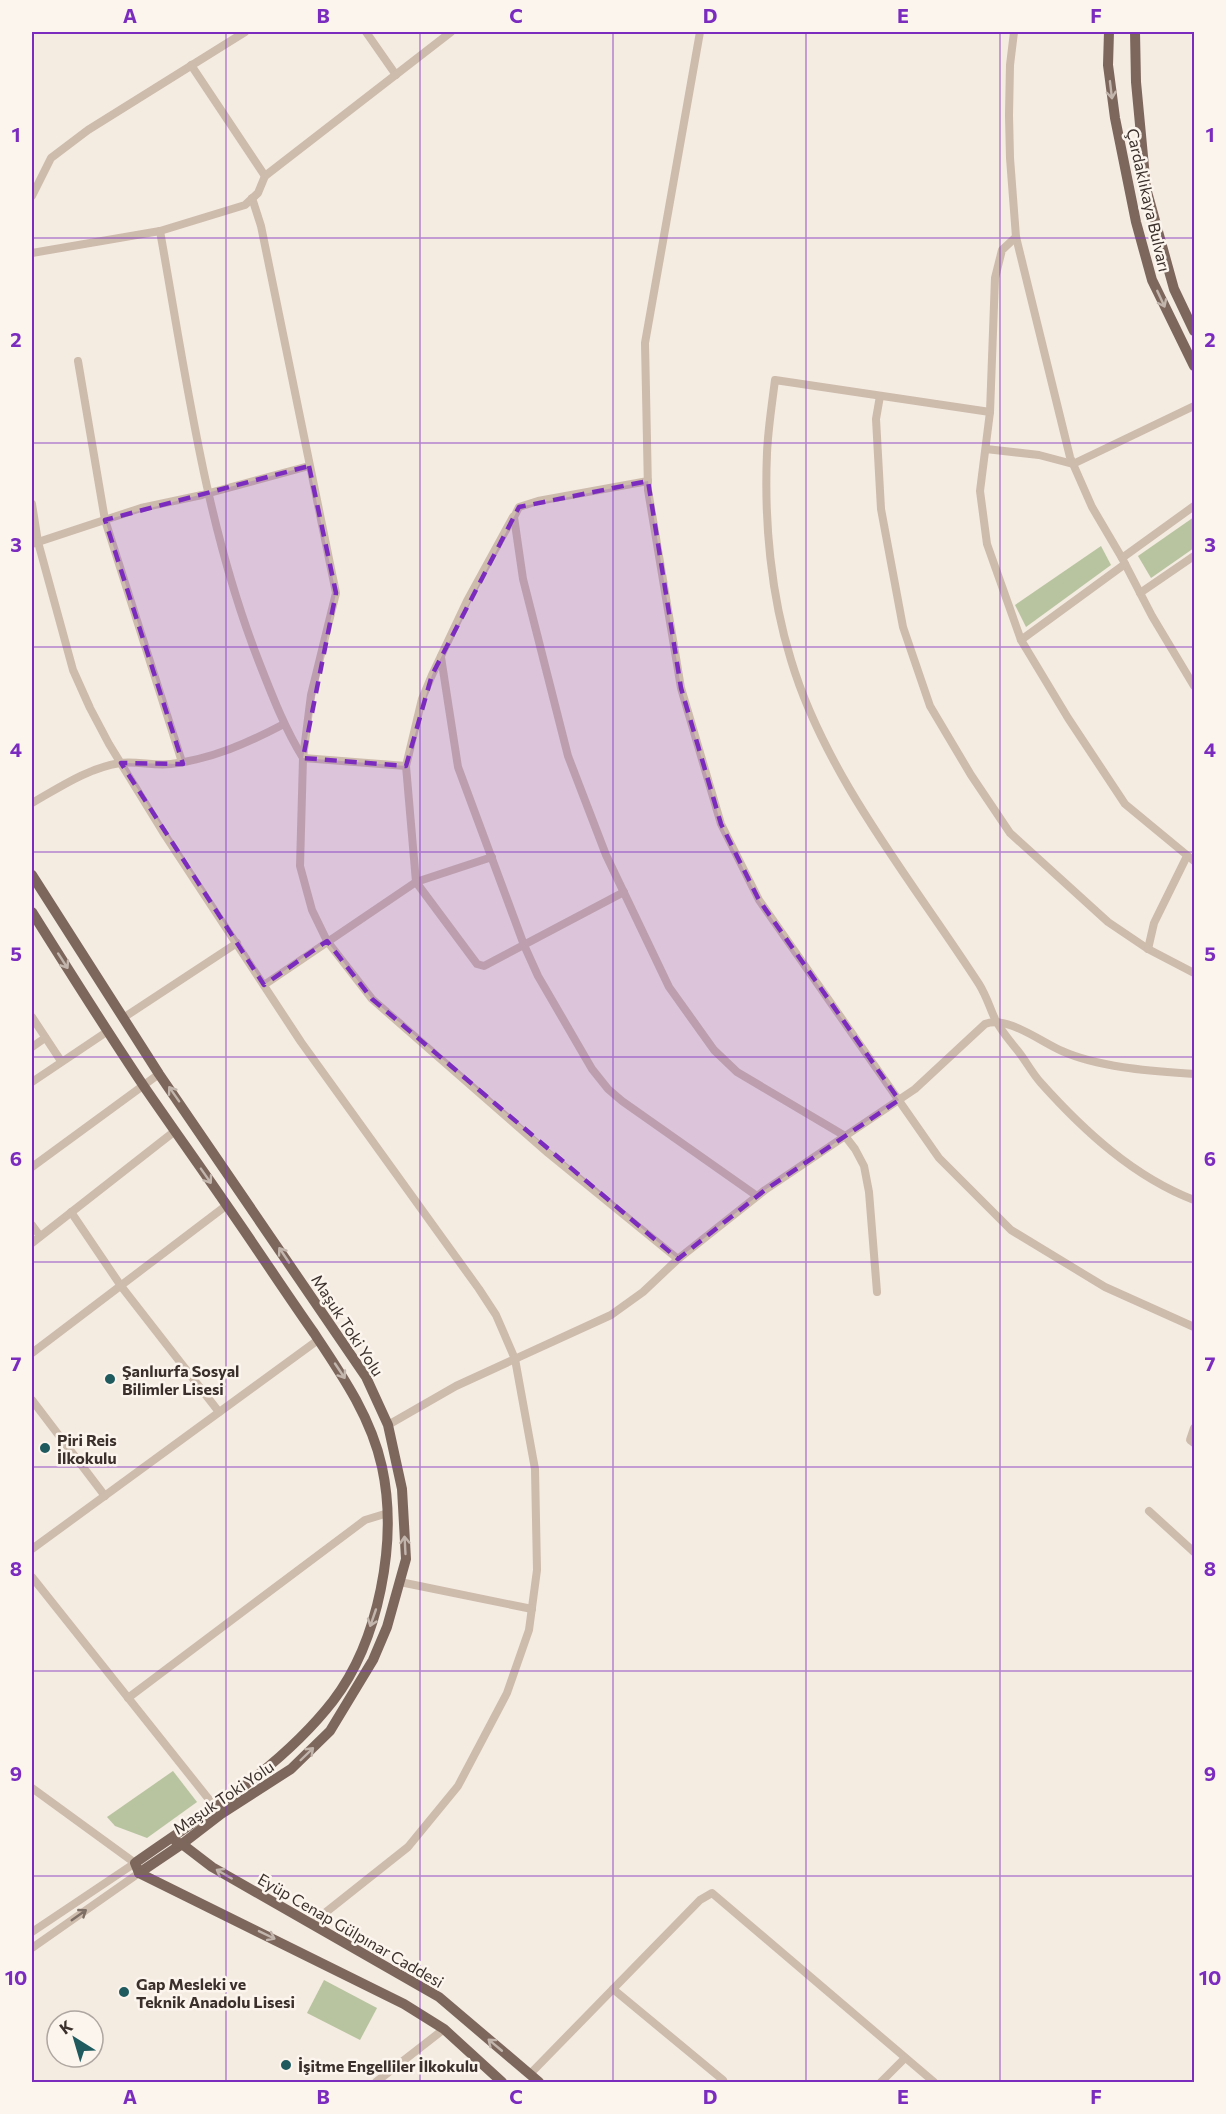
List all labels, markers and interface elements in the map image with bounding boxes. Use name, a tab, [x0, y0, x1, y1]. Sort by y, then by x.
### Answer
text: A	[123, 3, 137, 27]
text: B	[316, 3, 330, 27]
text: C	[509, 3, 523, 27]
text: D	[703, 3, 717, 27]
text: E	[897, 3, 909, 27]
text: F	[1090, 3, 1102, 27]
one-way arrow	[1106, 79, 1117, 99]
text: 1	[11, 122, 21, 146]
text: 1	[1205, 122, 1215, 146]
street label: Çardaklıkaya Bulvarı	[1123, 126, 1175, 274]
one-way arrow	[1156, 290, 1168, 308]
text: 2	[10, 327, 22, 351]
text: 2	[1204, 327, 1216, 351]
text: 3	[10, 532, 22, 556]
text: 3	[1204, 532, 1216, 556]
text: 4	[10, 737, 22, 761]
text: 4	[1204, 737, 1216, 761]
text: 5	[10, 941, 22, 965]
text: 5	[1204, 941, 1216, 965]
one-way arrow	[57, 952, 69, 969]
one-way arrow	[168, 1087, 180, 1103]
text: 6	[10, 1146, 22, 1170]
text: 6	[1204, 1146, 1216, 1170]
one-way arrow	[200, 1167, 212, 1183]
one-way arrow	[278, 1247, 290, 1264]
street label: Maşuk Toki Yolu	[308, 1271, 388, 1379]
text: 7	[11, 1351, 22, 1375]
text: 7	[1205, 1351, 1216, 1375]
place label: Şanlıurfa Sosyal Bilimler Lisesi	[122, 1361, 239, 1398]
one-way arrow	[333, 1363, 346, 1380]
marker: Şanlıurfa Sosyal Bilimler Lisesi	[103, 1372, 117, 1386]
place label: Piri Reis İlkokulu	[57, 1430, 117, 1467]
marker: Piri Reis İlkokulu	[38, 1441, 52, 1455]
one-way arrow	[399, 1535, 410, 1555]
text: 8	[10, 1556, 22, 1580]
text: 8	[1204, 1556, 1216, 1580]
one-way arrow	[367, 1608, 378, 1627]
one-way arrow	[299, 1747, 314, 1762]
street label: Maşuk Toki Yolu	[169, 1756, 277, 1838]
text: 9	[10, 1761, 22, 1785]
text: 9	[1204, 1761, 1216, 1785]
one-way arrow	[216, 1868, 233, 1880]
street label: Eyüp Cenap Gülpınar Caddesi	[255, 1869, 447, 1991]
one-way arrow	[71, 1909, 87, 1921]
one-way arrow	[258, 1930, 276, 1942]
text: 10	[5, 1965, 27, 1989]
text: 10	[1199, 1965, 1221, 1989]
place label: Gap Mesleki ve Teknik Anadolu Lisesi	[136, 1974, 295, 2011]
marker: Gap Mesleki ve Teknik Anadolu Lisesi	[117, 1985, 131, 1999]
north arrow	[45, 2009, 105, 2069]
text: K	[55, 2016, 76, 2038]
one-way arrow	[487, 2038, 503, 2051]
place label: İşitme Engelliler İlkokulu	[298, 2056, 478, 2075]
marker: İşitme Engelliler İlkokulu	[279, 2058, 293, 2072]
text: A	[123, 2084, 137, 2108]
text: B	[316, 2084, 330, 2108]
text: C	[509, 2084, 523, 2108]
text: D	[703, 2084, 717, 2108]
text: E	[897, 2084, 909, 2108]
text: F	[1090, 2084, 1102, 2108]

